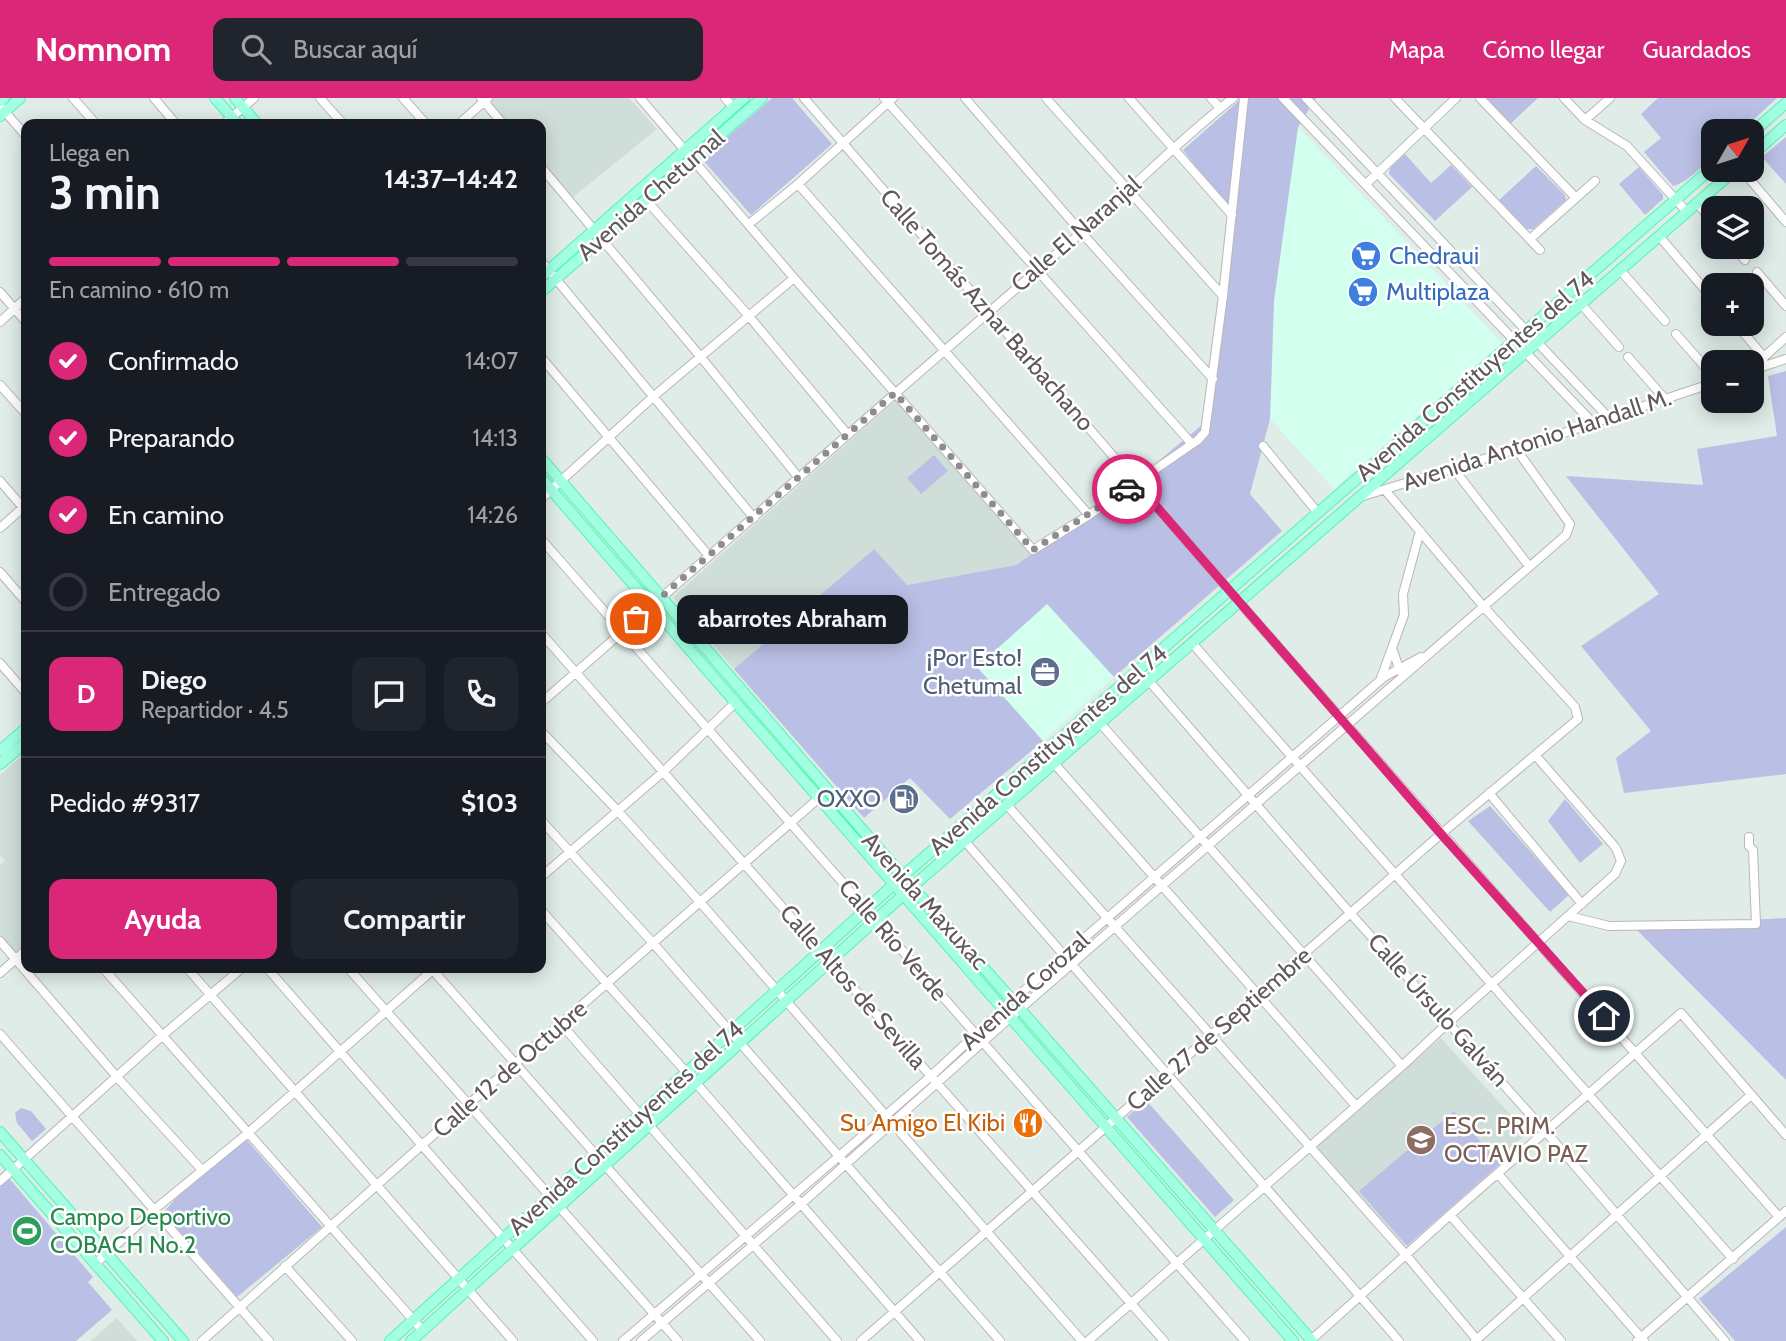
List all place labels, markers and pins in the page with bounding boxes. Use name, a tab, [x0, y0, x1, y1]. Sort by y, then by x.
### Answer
supermarket icon: Chedraui	[1349, 239, 1383, 273]
place label: Chedraui	[1389, 241, 1479, 270]
supermarket icon: Multiplaza	[1346, 275, 1380, 309]
place label: Multiplaza	[1386, 277, 1490, 306]
pin	[606, 589, 666, 649]
callout: abarrotes Abraham	[678, 594, 909, 644]
place label: ¡Por Esto! Chetumal	[923, 643, 1022, 700]
office icon: ¡Por Esto! Chetumal	[1028, 655, 1062, 689]
fuel station icon: OXXO	[887, 782, 921, 816]
place label: OXXO	[817, 784, 881, 813]
pin	[1574, 986, 1634, 1046]
restaurant icon: Su Amigo El Kibi	[1011, 1106, 1045, 1140]
place label: Su Amigo El Kibi	[840, 1108, 1005, 1137]
place label: ESC. PRIM. OCTAVIO PAZ	[1444, 1111, 1589, 1168]
school or university icon: ESC. PRIM. OCTAVIO PAZ	[1404, 1123, 1438, 1157]
place label: Campo Deportivo COBACH No.2	[50, 1202, 231, 1259]
sports icon: Campo Deportivo COBACH No.2	[10, 1214, 44, 1248]

